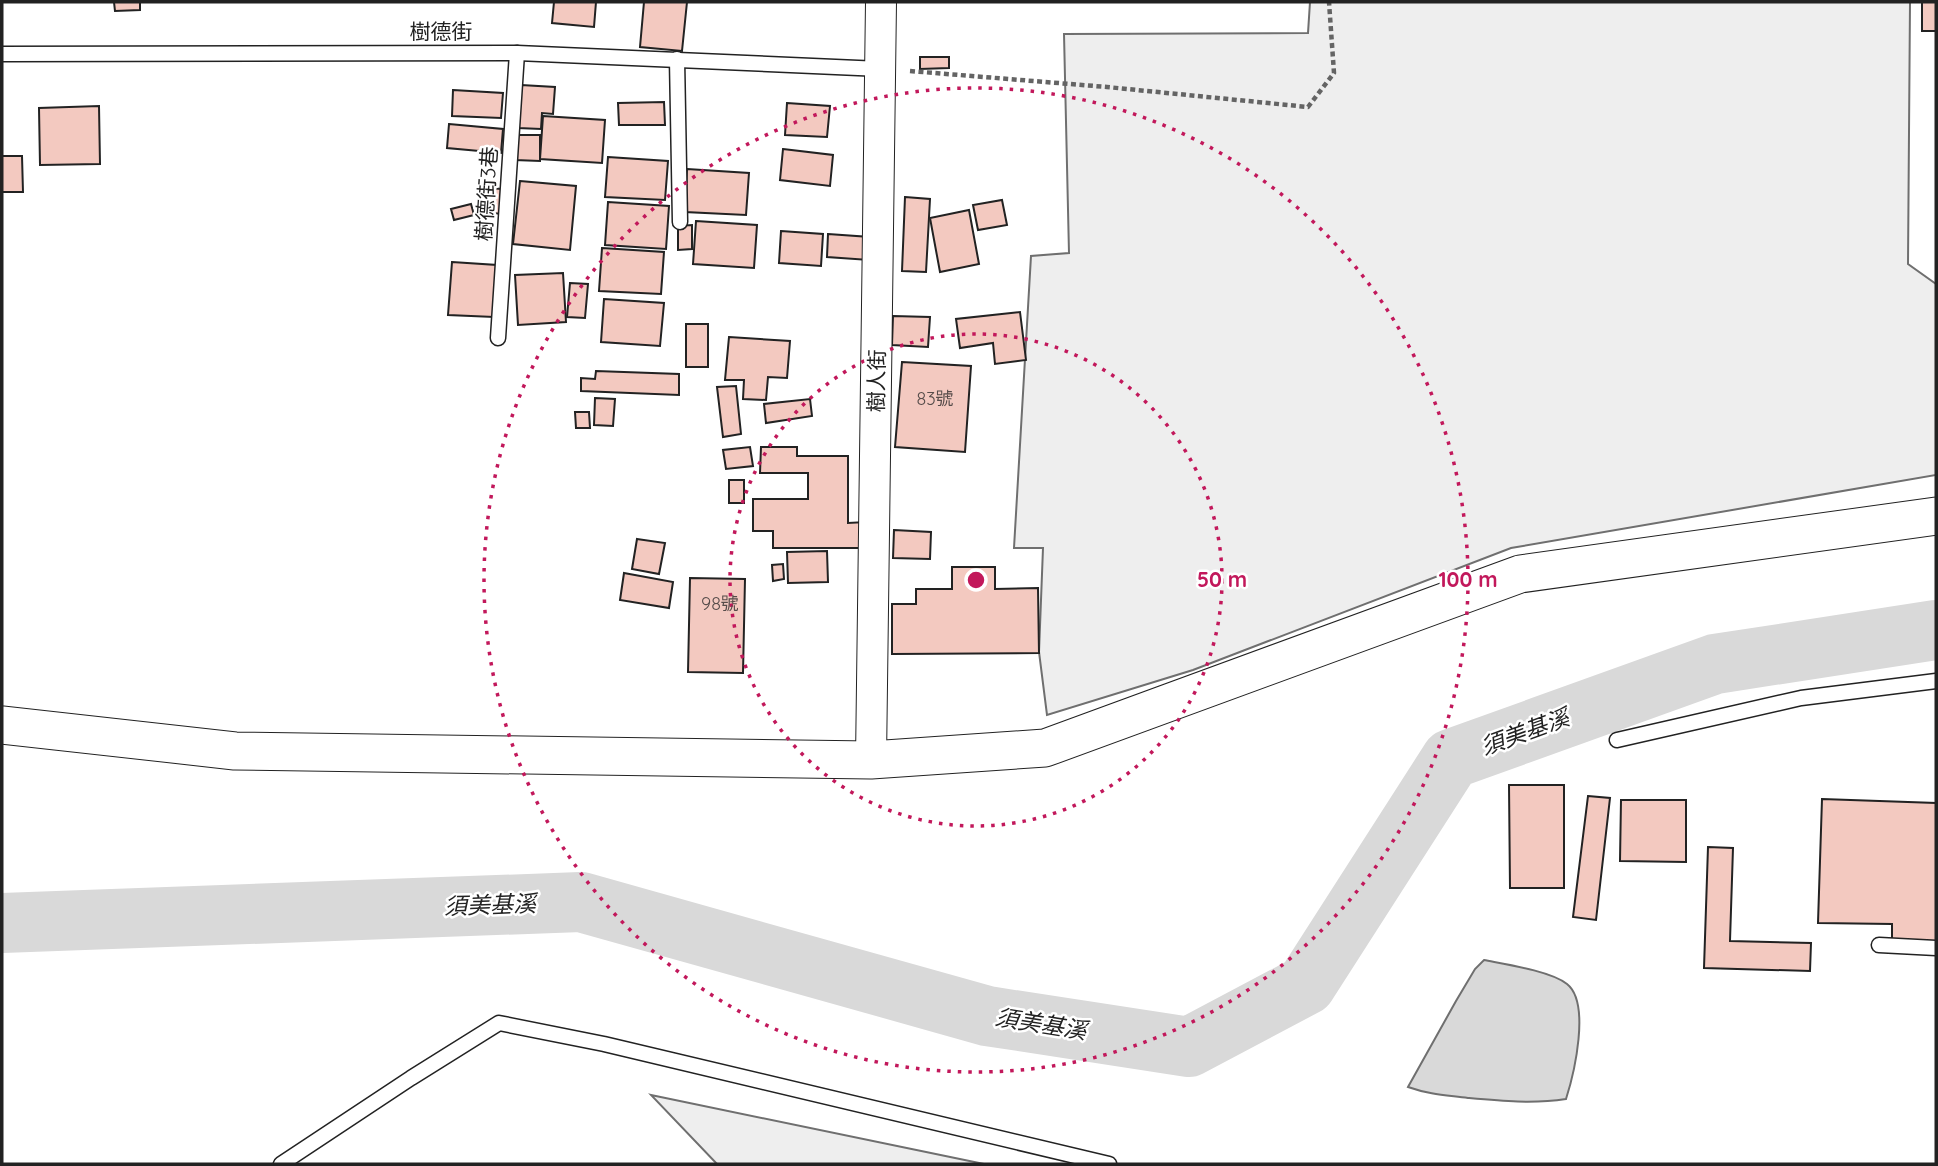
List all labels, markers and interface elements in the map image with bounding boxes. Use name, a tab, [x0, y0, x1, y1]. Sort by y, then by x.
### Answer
street label: 樹德街	[410, 18, 473, 44]
street label: 樹德街3巷	[470, 146, 502, 242]
street label: 樹人街	[862, 349, 890, 413]
house number: 83號	[916, 387, 954, 410]
text: 50 m	[1197, 566, 1247, 592]
text: 100 m	[1438, 566, 1498, 592]
centre of rings	[964, 568, 988, 592]
house number: 98號	[701, 592, 739, 615]
water label: 須美基溪	[1477, 701, 1576, 761]
water label: 須美基溪	[444, 888, 539, 921]
water label: 須美基溪	[993, 1002, 1092, 1045]

